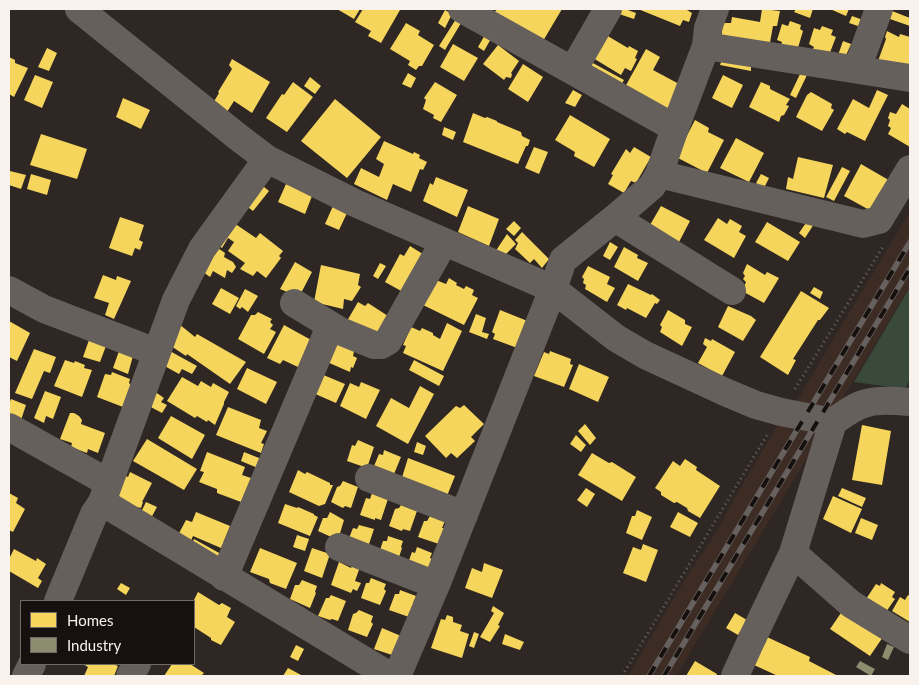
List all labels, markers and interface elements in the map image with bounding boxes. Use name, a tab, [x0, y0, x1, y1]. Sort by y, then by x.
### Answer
legend	[20, 600, 195, 665]
text: Homes	[67, 611, 113, 629]
text: Industry	[67, 636, 121, 654]

